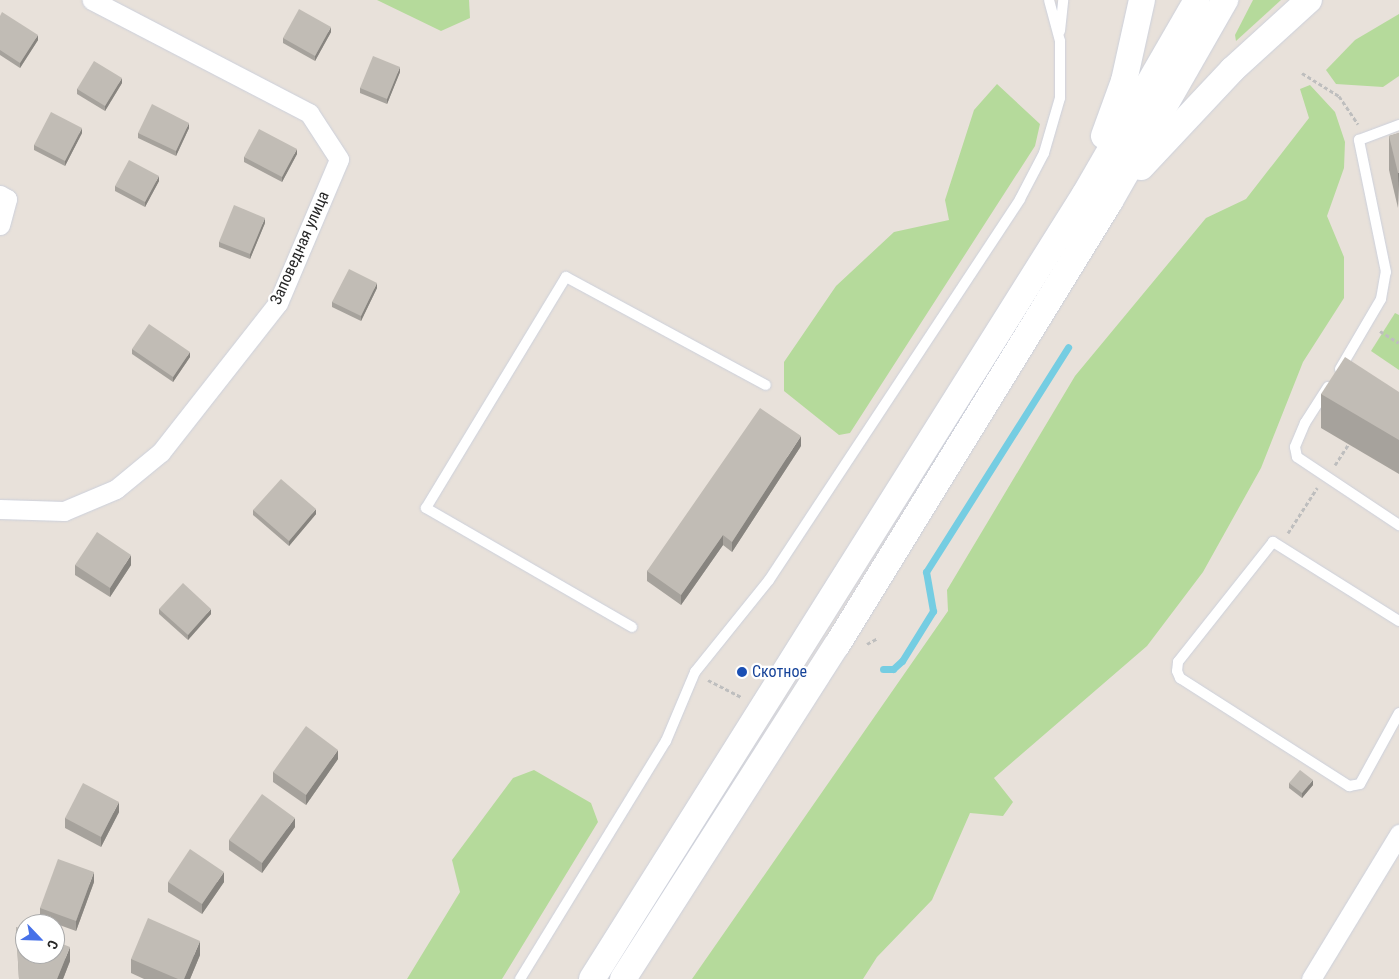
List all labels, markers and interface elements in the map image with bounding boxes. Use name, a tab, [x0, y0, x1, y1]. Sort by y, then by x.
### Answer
street label: Заповедная улица	[266, 188, 334, 308]
place label: Скотное	[752, 662, 807, 682]
marker: Скотное	[736, 666, 748, 678]
north arrow	[15, 914, 65, 964]
text: С	[44, 938, 62, 952]

